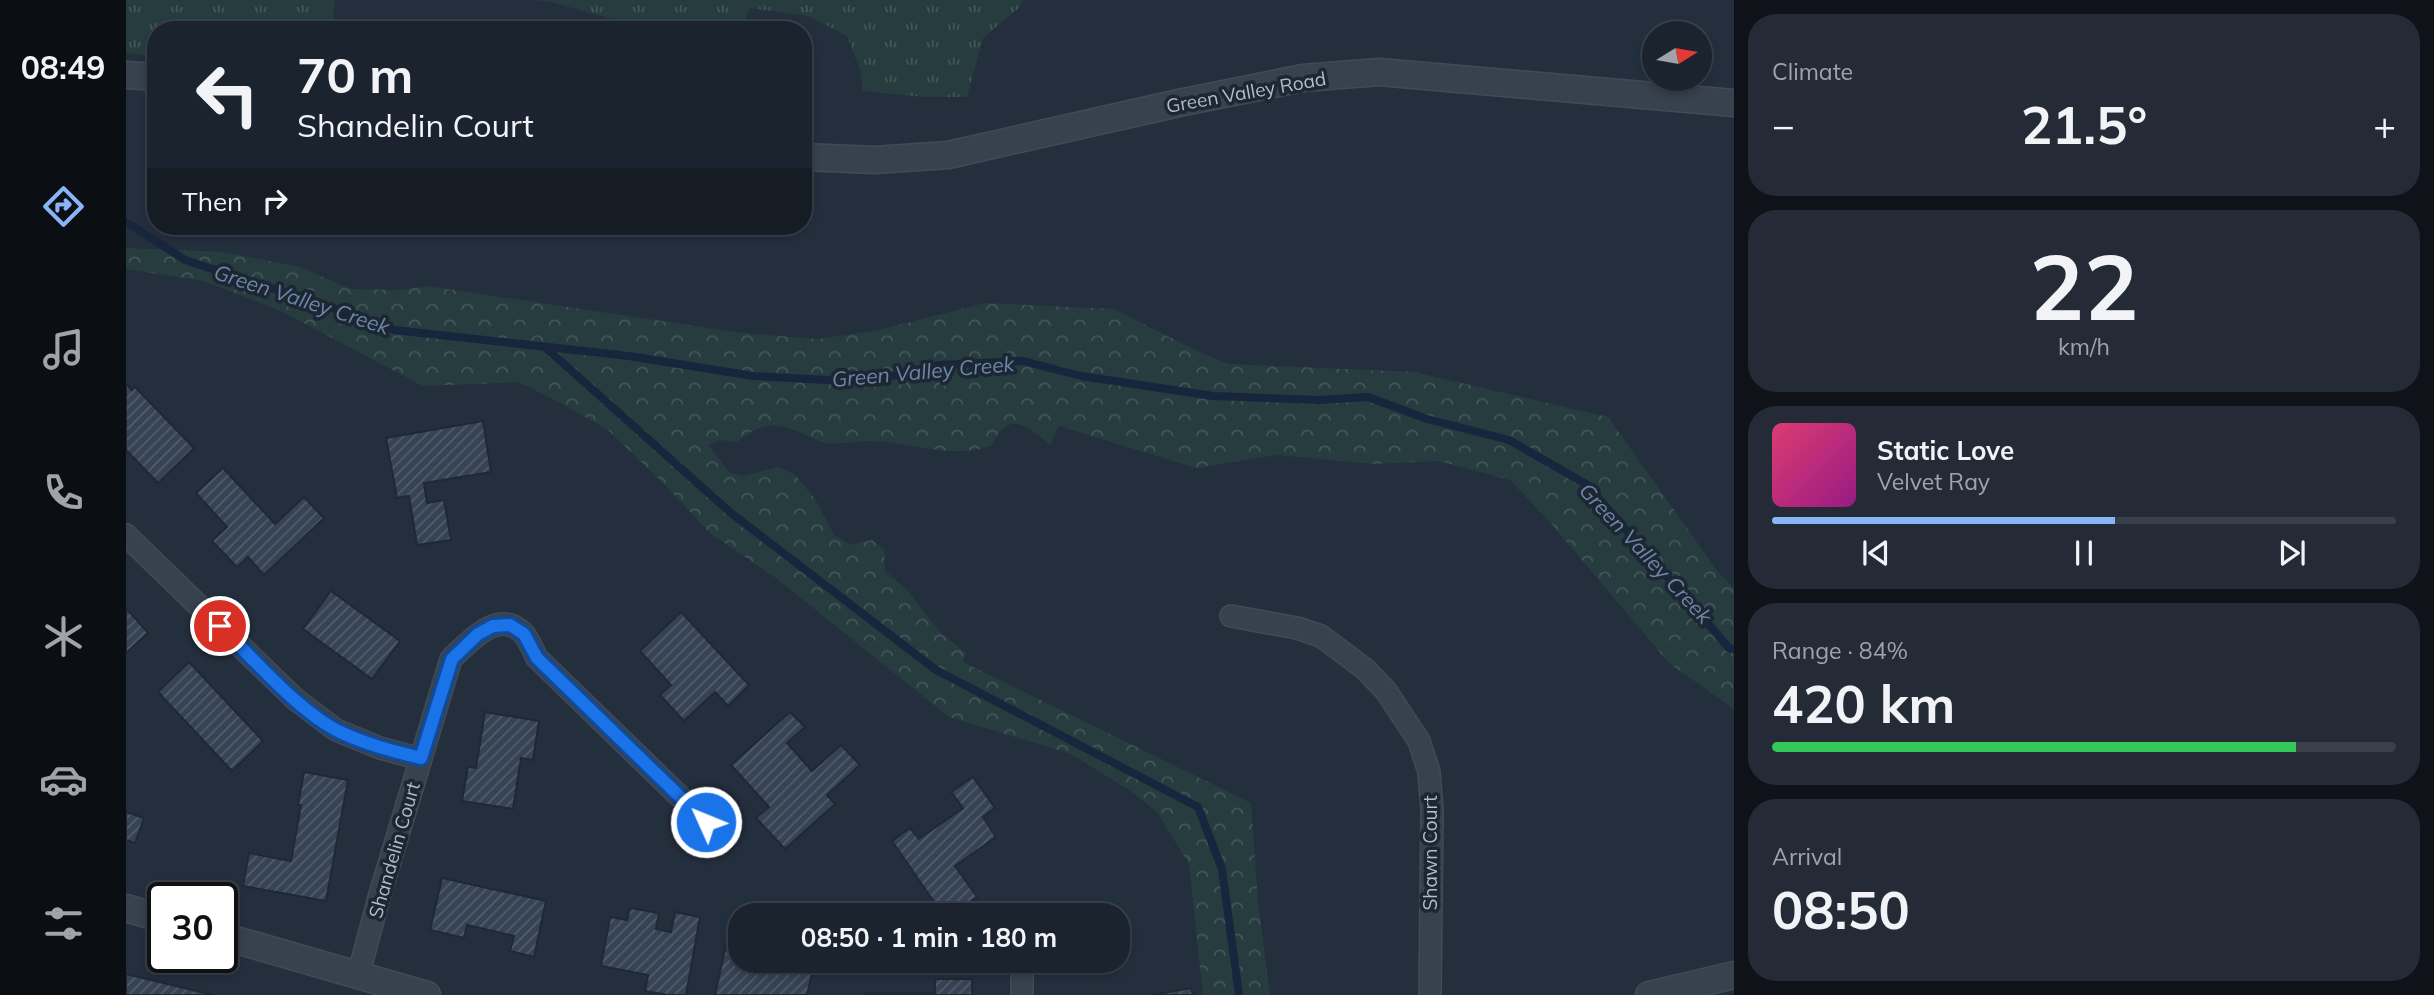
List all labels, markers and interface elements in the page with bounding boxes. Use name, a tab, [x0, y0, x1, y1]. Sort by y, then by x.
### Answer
north arrow	[1642, 21, 1712, 91]
map controls	[1642, 21, 1712, 91]
text: 70 m	[297, 44, 413, 105]
text: 08:49	[21, 47, 105, 87]
icon: left	[182, 49, 273, 140]
text: Climate	[1772, 57, 1853, 86]
street label: Green Valley Road	[1164, 66, 1328, 118]
text: 21.5°	[2021, 92, 2147, 157]
text: −	[1772, 101, 1795, 149]
text: +	[2373, 101, 2396, 149]
text: Shandelin Court	[297, 105, 534, 145]
icon: directions	[39, 182, 88, 231]
icon: right	[256, 182, 294, 220]
text: Then	[182, 185, 242, 218]
text: 22	[2029, 229, 2139, 343]
water label: Green Valley Creek	[211, 258, 394, 340]
icon: music	[39, 325, 88, 374]
text: km/h	[2058, 332, 2110, 361]
water label: Green Valley Creek	[831, 350, 1016, 392]
text: Static Love	[1877, 434, 2014, 467]
text: Velvet Ray	[1877, 467, 1990, 496]
icon: phone	[39, 468, 88, 517]
water label: Green Valley Creek	[1574, 477, 1719, 630]
icon: previous	[1857, 534, 1895, 572]
icon: pause	[2065, 534, 2103, 572]
icon: next	[2273, 534, 2311, 572]
pin	[190, 596, 250, 656]
icon: arrive	[201, 607, 239, 645]
icon: climate	[39, 612, 88, 661]
text: Range · 84%	[1772, 636, 1908, 665]
text: 420 km	[1772, 671, 1955, 736]
icon: car	[39, 755, 88, 804]
street label: Shandelin Court	[363, 779, 425, 921]
position arrow	[669, 785, 743, 859]
street label: Shawn Court	[1418, 795, 1442, 911]
text: Arrival	[1772, 842, 1842, 871]
text: 08:50	[1772, 877, 1910, 942]
speed limit sign: 30	[147, 882, 238, 973]
icon: filters	[39, 899, 88, 948]
text: 08:50 · 1 min · 180 m	[801, 921, 1057, 954]

